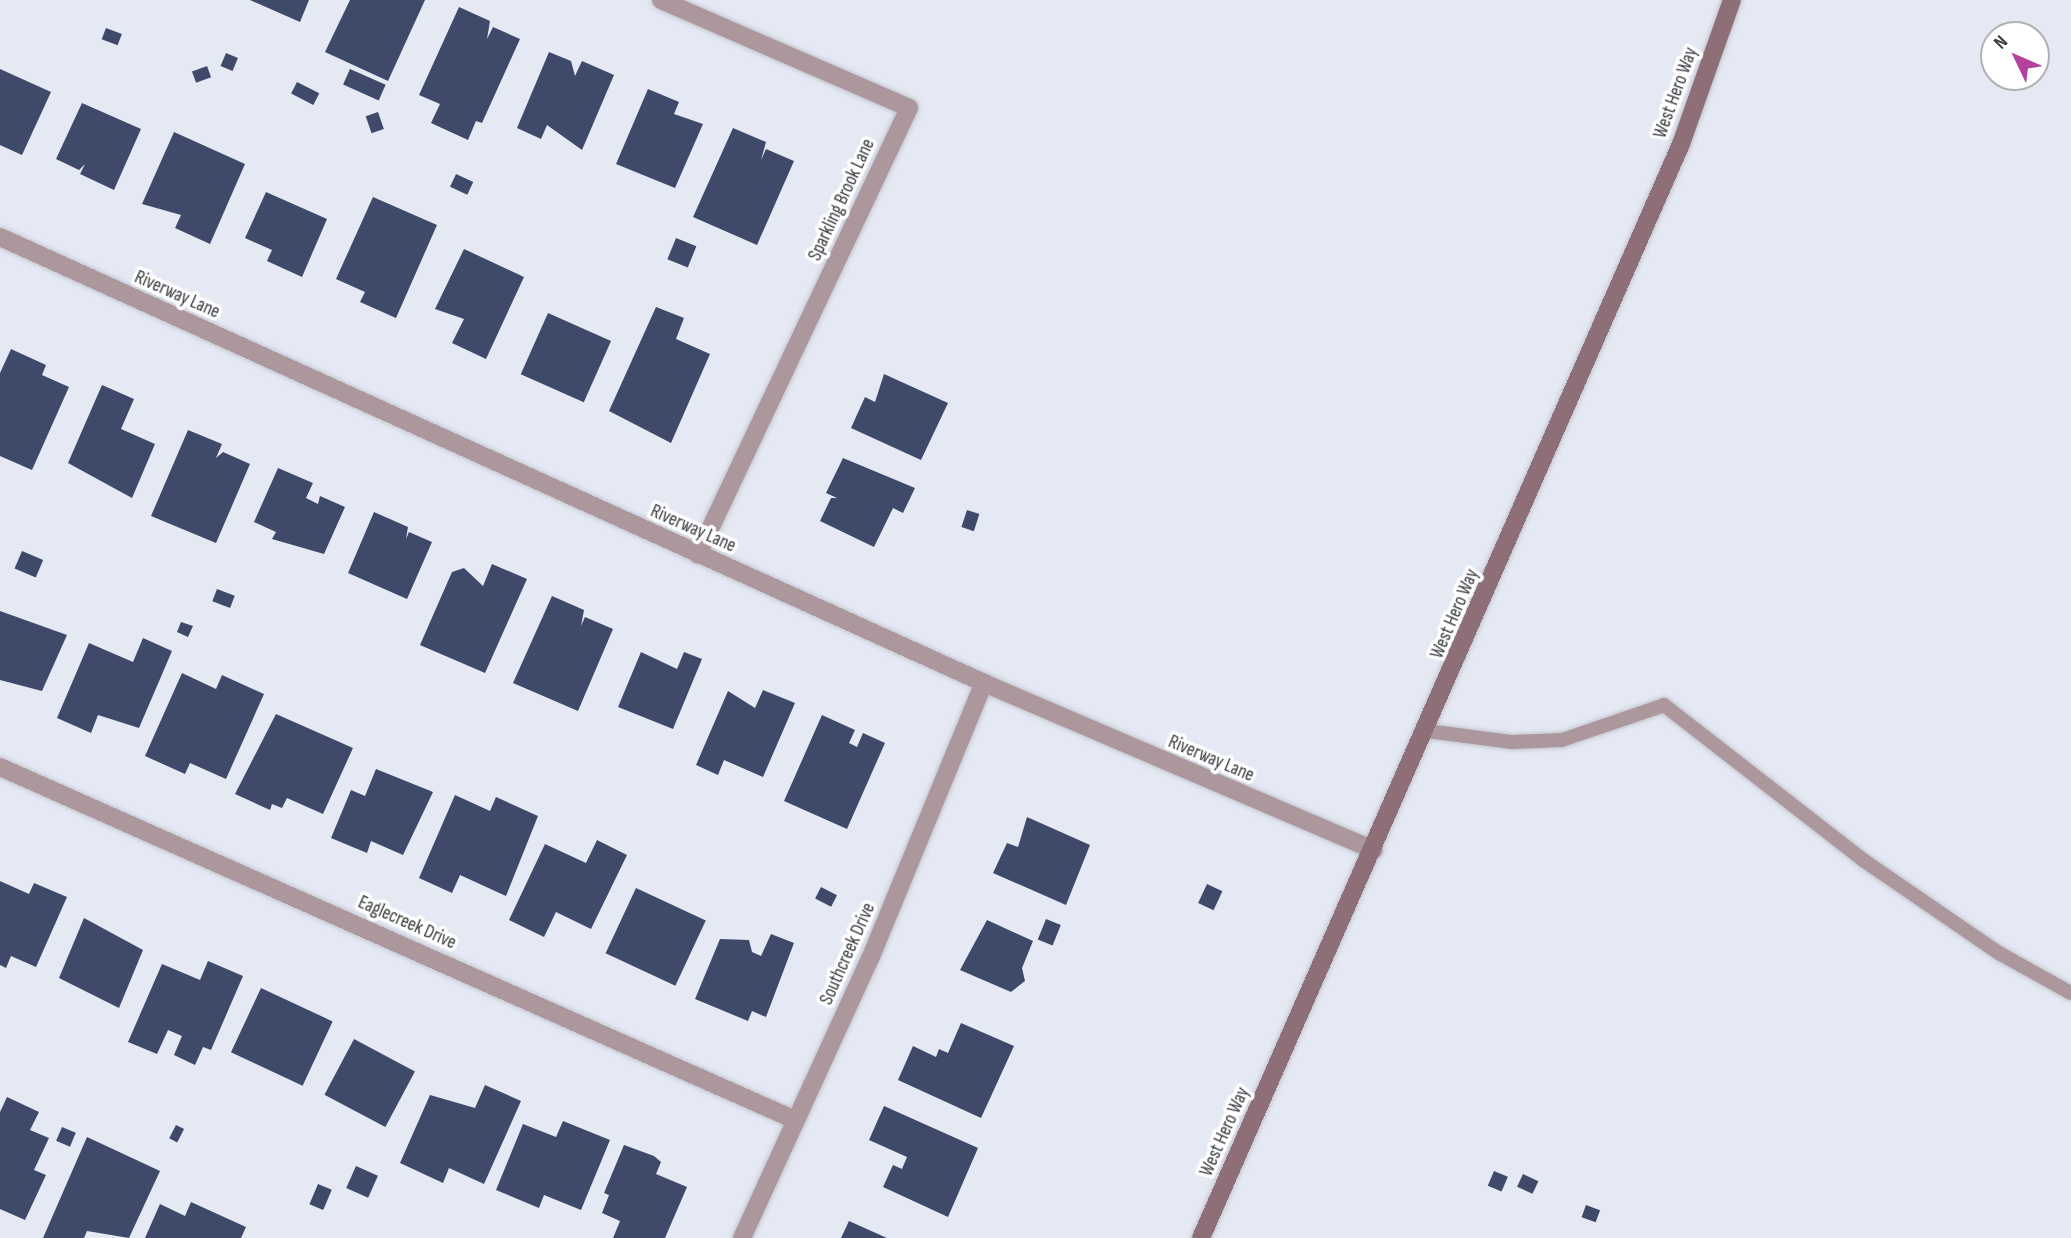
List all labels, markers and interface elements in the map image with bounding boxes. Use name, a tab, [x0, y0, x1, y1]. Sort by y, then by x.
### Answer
north arrow	[1980, 21, 2050, 91]
text: N	[1989, 31, 2013, 54]
street label: West Hero Way	[1649, 44, 1703, 142]
street label: Sparkling Brook Lane	[804, 135, 880, 265]
street label: Riverway Lane	[131, 266, 223, 324]
street label: Riverway Lane	[647, 500, 739, 558]
street label: West Hero Way	[1426, 566, 1484, 662]
street label: Riverway Lane	[1165, 731, 1257, 787]
street label: Eaglecreek Drive	[354, 891, 460, 955]
street label: Southcreek Drive	[815, 899, 881, 1009]
street label: West Hero Way	[1195, 1084, 1255, 1180]

